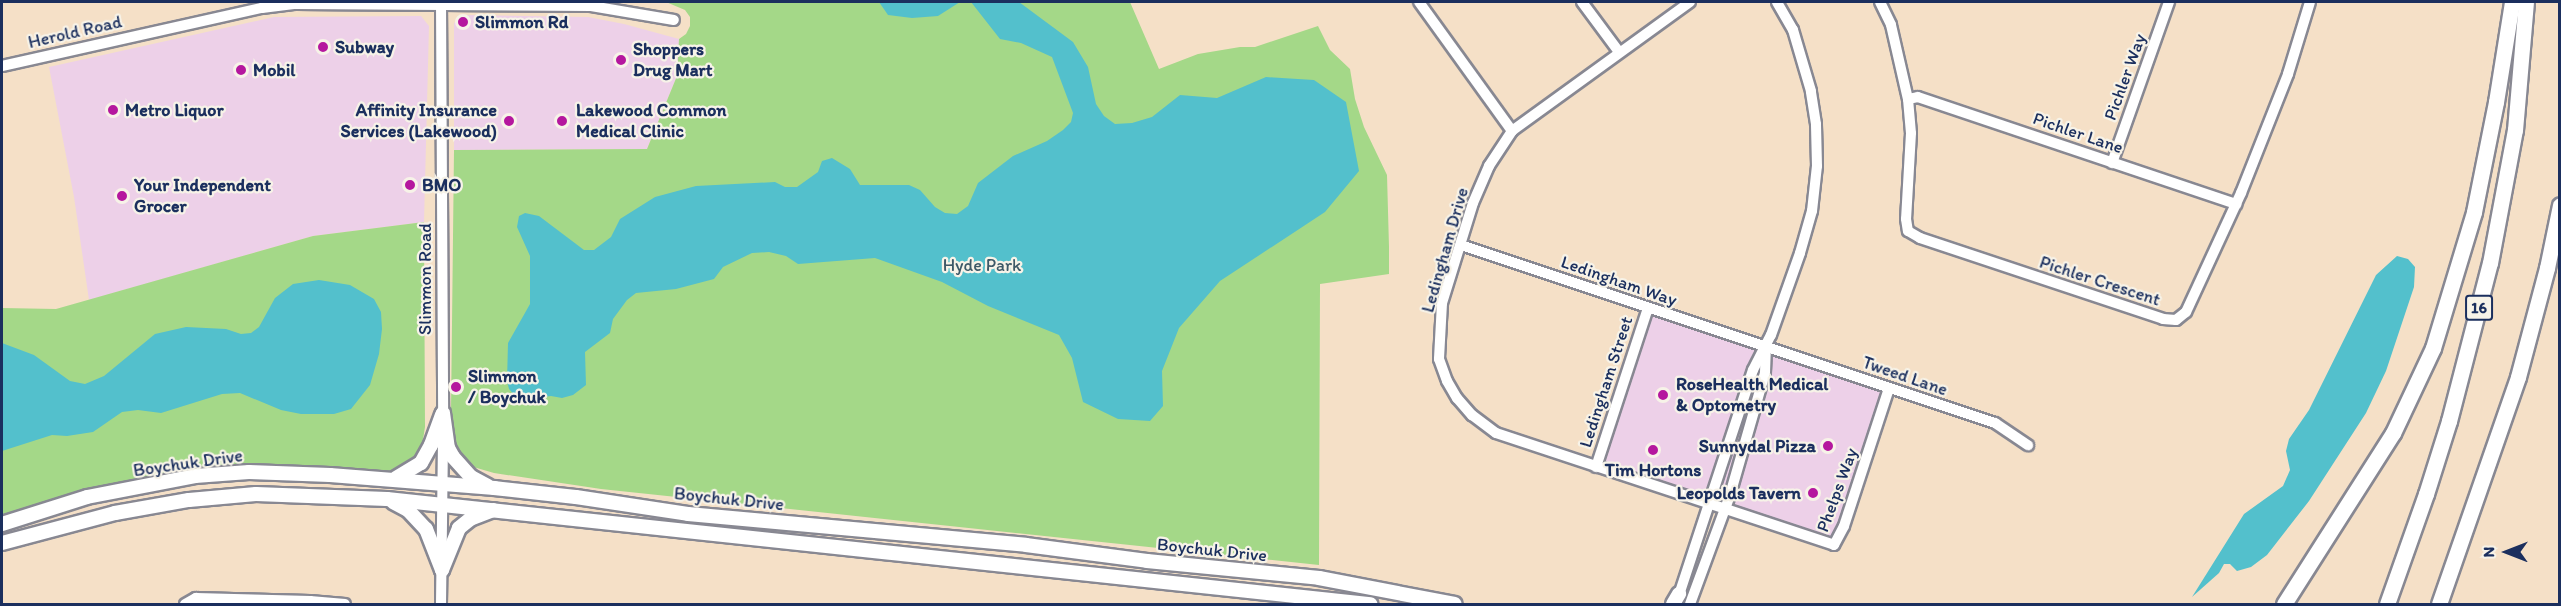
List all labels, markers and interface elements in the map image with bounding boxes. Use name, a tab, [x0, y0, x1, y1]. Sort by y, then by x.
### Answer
street label: Herold Road	[26, 11, 124, 53]
place label: Slimmon Rd	[475, 11, 569, 33]
marker: Slimmon Rd	[456, 15, 470, 29]
street label: Pichler Way	[2100, 31, 2150, 123]
place label: Subway	[335, 36, 394, 58]
place label: Shoppers Drug Mart	[633, 39, 713, 82]
marker: Subway	[316, 40, 330, 54]
marker: Shoppers Drug Mart	[614, 53, 628, 67]
place label: Mobil	[253, 59, 295, 81]
marker: Mobil	[234, 63, 248, 77]
place label: Metro Liquor	[125, 99, 223, 121]
place label: Affinity Insurance Services (Lakewood)	[341, 100, 497, 142]
place label: Lakewood Common Medical Clinic	[576, 100, 727, 142]
marker: Metro Liquor	[106, 103, 120, 117]
street label: Pichler Lane	[2030, 107, 2126, 159]
marker: Lakewood Common Medical Clinic	[553, 112, 571, 130]
marker: Affinity Insurance Services (Lakewood)	[502, 114, 516, 128]
place label: BMO	[422, 174, 461, 196]
place label: Your Independent Grocer	[134, 175, 272, 218]
marker: BMO	[403, 178, 417, 192]
street label: Ledingham Drive	[1417, 185, 1473, 315]
marker: Your Independent Grocer	[115, 189, 129, 203]
street label: Slimmon Road	[414, 223, 436, 335]
street label: Ledingham Way	[1558, 251, 1680, 311]
street label: Pichler Crescent	[2037, 251, 2163, 311]
park label: Hyde Park	[943, 254, 1021, 276]
road number: 16	[2464, 295, 2494, 321]
street label: Ledingham Street	[1575, 314, 1637, 450]
street label: Tweed Lane	[1860, 351, 1950, 401]
place label: Slimmon / Boychuk	[468, 366, 546, 409]
place label: RoseHealth Medical & Optometry	[1676, 374, 1829, 416]
marker: Slimmon / Boychuk	[449, 380, 463, 394]
marker: RoseHealth Medical & Optometry	[1654, 386, 1672, 404]
place label: Sunnydal Pizza	[1699, 435, 1816, 457]
marker: Sunnydal Pizza	[1821, 439, 1835, 453]
marker: Tim Hortons	[1646, 443, 1660, 457]
street label: Boychuk Drive	[132, 445, 244, 481]
street label: Phelps Way	[1812, 445, 1862, 535]
place label: Tim Hortons	[1605, 459, 1701, 481]
street label: Boychuk Drive	[673, 482, 785, 516]
place label: Leopolds Tavern	[1677, 482, 1801, 504]
marker: Leopolds Tavern	[1806, 486, 1820, 500]
north arrow	[2477, 522, 2537, 582]
street label: Boychuk Drive	[1156, 533, 1268, 567]
text: N	[2479, 547, 2498, 557]

